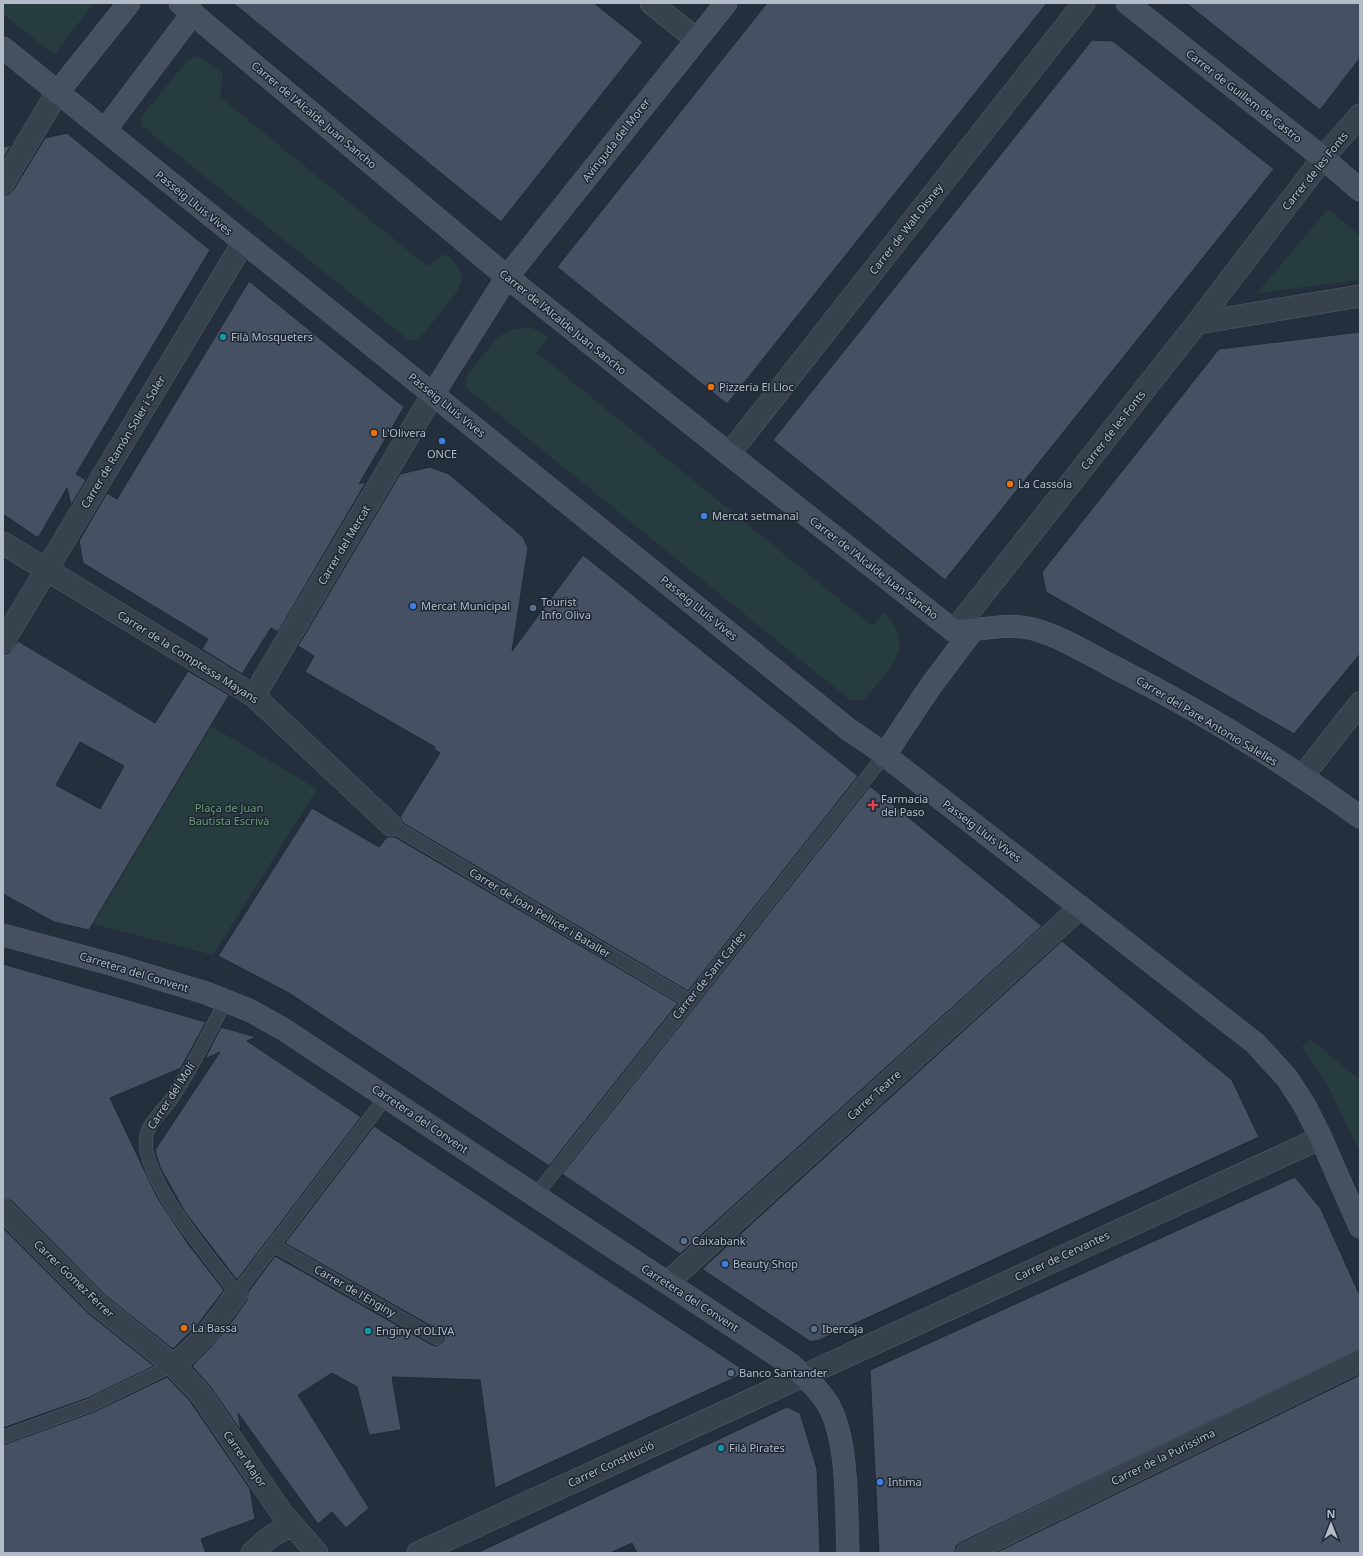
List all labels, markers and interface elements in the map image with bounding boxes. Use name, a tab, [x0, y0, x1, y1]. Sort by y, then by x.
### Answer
street label: Carrer de Guillem de Castro	[1183, 46, 1306, 146]
street label: Carrer de l'Alcalde Juan Sancho	[248, 58, 380, 172]
street label: Avinguda del Morer	[578, 95, 653, 184]
street label: Carrer de les Fonts	[1278, 128, 1351, 213]
street label: Passeig Lluis Vives	[153, 167, 236, 238]
street label: Carrer de Walt Disney	[865, 180, 946, 277]
street label: Carrer de l'Alcalde Juan Sancho	[497, 266, 630, 378]
place label: Filà Mosqueters	[231, 329, 313, 344]
marker: Filà Mosqueters	[218, 332, 228, 342]
street label: Passeig Lluis Vives	[406, 369, 489, 440]
street label: Carrer de Ramón Soler i Soler	[77, 372, 168, 511]
place label: Pizzeria El Lloc	[719, 379, 794, 394]
marker: Pizzeria El Lloc	[706, 382, 716, 392]
street label: Carrer de les Fonts	[1077, 387, 1148, 473]
place label: L'Olivera	[382, 425, 426, 440]
marker: L'Olivera	[369, 428, 379, 438]
marker: ONCE	[437, 436, 447, 446]
place label: ONCE	[427, 446, 457, 461]
place label: La Cassola	[1018, 476, 1072, 491]
marker: La Cassola	[1005, 479, 1015, 489]
street label: Carrer del Mercat	[314, 502, 373, 587]
place label: Mercat setmanal	[712, 508, 799, 523]
marker: Mercat setmanal	[699, 511, 709, 521]
street label: Carrer de l'Alcalde Juan Sancho	[807, 513, 942, 623]
street label: Passeig Lluis Vives	[658, 572, 741, 643]
place label: Tourist Info Oliva	[541, 594, 591, 622]
place label: Mercat Municipal	[421, 598, 510, 613]
marker: Mercat Municipal	[408, 601, 418, 611]
marker: Tourist Info Oliva	[528, 603, 538, 613]
street label: Carrer de la Comptessa Mayans	[115, 607, 262, 706]
street label: Carrer del Pare Antonio Salelles	[1134, 672, 1281, 769]
place label: Farmacia del Paso	[881, 791, 928, 819]
street label: Passeig Lluis Vives	[940, 796, 1025, 865]
park label: Plaça de Juan Bautista Escrivà	[188, 800, 270, 828]
marker: Farmacia del Paso	[868, 800, 878, 810]
street label: Carrer de Joan Pellicer i Bataller	[467, 864, 614, 961]
street label: Carrer de Sant Carles	[668, 928, 749, 1022]
street label: Carretera del Convent	[78, 948, 191, 995]
street label: Carrer del Molí	[143, 1059, 198, 1132]
street label: Carrer Teatre	[843, 1066, 904, 1123]
street label: Carretera del Convent	[369, 1081, 471, 1157]
street label: Carrer de Cervantes	[1012, 1227, 1112, 1284]
place label: Caixabank	[692, 1233, 746, 1248]
street label: Carrer Gomez Ferrer	[31, 1236, 118, 1321]
marker: Caixabank	[679, 1236, 689, 1246]
place label: Beauty Shop	[733, 1256, 798, 1271]
marker: Beauty Shop	[720, 1259, 730, 1269]
street label: Carretera del Convent	[639, 1260, 742, 1335]
street label: Carrer de l'Enginy	[312, 1261, 399, 1320]
place label: La Bassa	[192, 1320, 237, 1335]
place label: Ibercaja	[822, 1321, 863, 1336]
marker: La Bassa	[179, 1323, 189, 1333]
place label: Enginy d'OLIVA	[376, 1323, 455, 1338]
marker: Ibercaja	[809, 1324, 819, 1334]
marker: Enginy d'OLIVA	[363, 1326, 373, 1336]
place label: Banco Santander	[739, 1365, 828, 1380]
marker: Banco Santander	[726, 1368, 736, 1378]
street label: Carrer de la Puríssima	[1108, 1425, 1217, 1488]
street label: Carrer Major	[220, 1427, 271, 1490]
street label: Carrer Constitució	[565, 1437, 657, 1490]
place label: Filà Pirates	[729, 1440, 785, 1455]
marker: Filà Pirates	[716, 1443, 726, 1453]
place label: Intima	[888, 1474, 922, 1489]
marker: Intima	[875, 1477, 885, 1487]
north arrow	[1311, 1504, 1351, 1544]
text: N	[1327, 1506, 1335, 1521]

